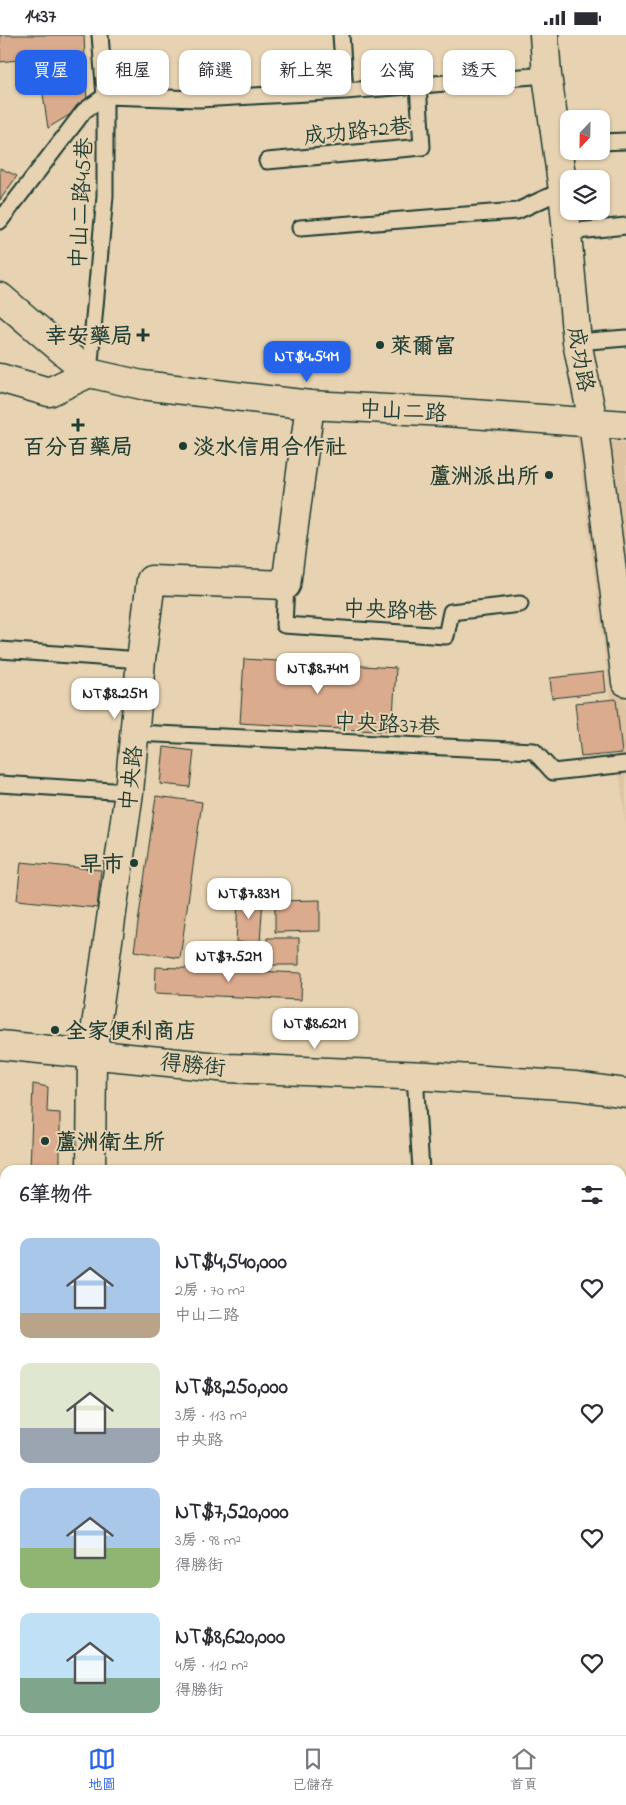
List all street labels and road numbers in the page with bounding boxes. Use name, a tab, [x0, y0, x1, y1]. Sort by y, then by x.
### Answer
street label: 成功路72巷	[302, 111, 413, 155]
street label: 中山二路45巷	[64, 137, 102, 270]
street label: 成功路	[558, 324, 601, 395]
street label: 中山二路	[358, 395, 448, 431]
street label: 中央路9巷	[342, 594, 438, 630]
street label: 中央路37巷	[333, 707, 441, 745]
street label: 中央路	[114, 744, 152, 813]
street label: 得勝街	[158, 1048, 227, 1086]

